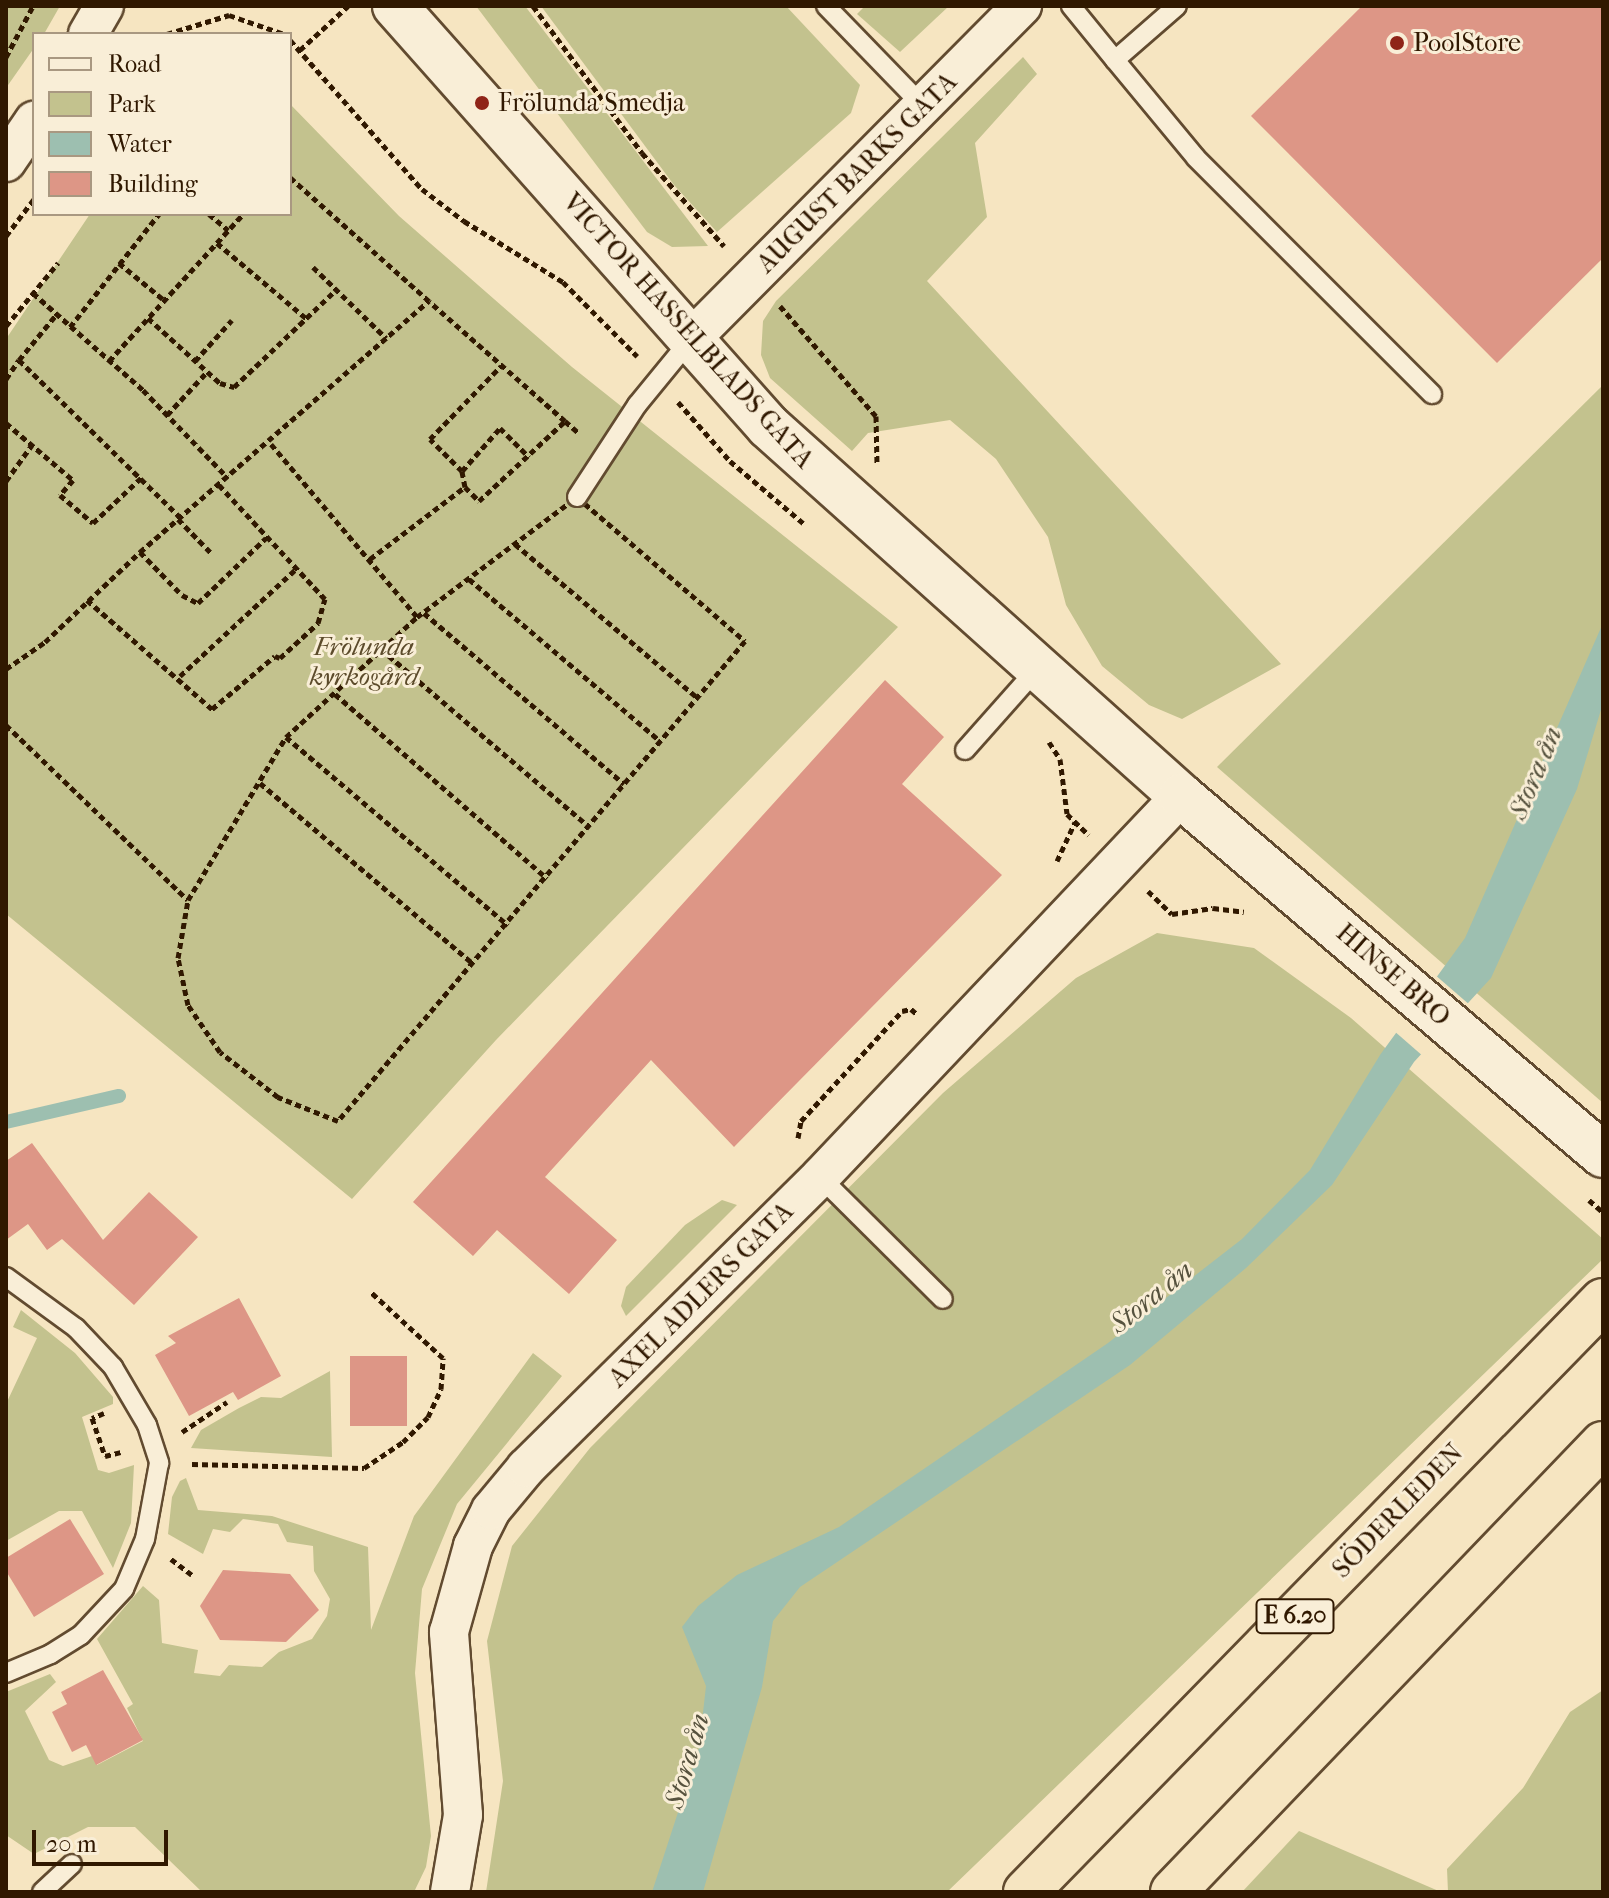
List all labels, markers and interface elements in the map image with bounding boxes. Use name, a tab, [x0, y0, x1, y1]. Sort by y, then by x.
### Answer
place label: PoolStore	[1413, 27, 1521, 59]
legend	[32, 32, 292, 216]
marker: PoolStore	[1388, 34, 1406, 52]
text: Road	[108, 50, 161, 78]
street label: AUGUST BARKS GATA	[750, 66, 964, 280]
place label: Frölunda Smedja	[498, 87, 685, 119]
text: Park	[108, 90, 156, 118]
marker: Frölunda Smedja	[473, 94, 491, 112]
text: Water	[108, 130, 172, 158]
text: Building	[108, 170, 198, 198]
street label: VICTOR HASSELBLADS GATA	[556, 187, 820, 475]
park label: Frölunda kyrkogård	[310, 631, 418, 692]
water label: Stora ån	[1500, 722, 1570, 824]
street label: HINSE BRO	[1330, 917, 1456, 1033]
street label: AXEL ADLERS GATA	[602, 1196, 800, 1394]
water label: Stora ån	[1103, 1253, 1199, 1341]
street label: SÖDERLEDEN	[1326, 1437, 1470, 1585]
road number: E 6.20	[1255, 1596, 1335, 1636]
water label: Stora ån	[657, 1710, 717, 1812]
scale bar	[36, 1814, 172, 1864]
text: 20 m	[46, 1830, 97, 1858]

